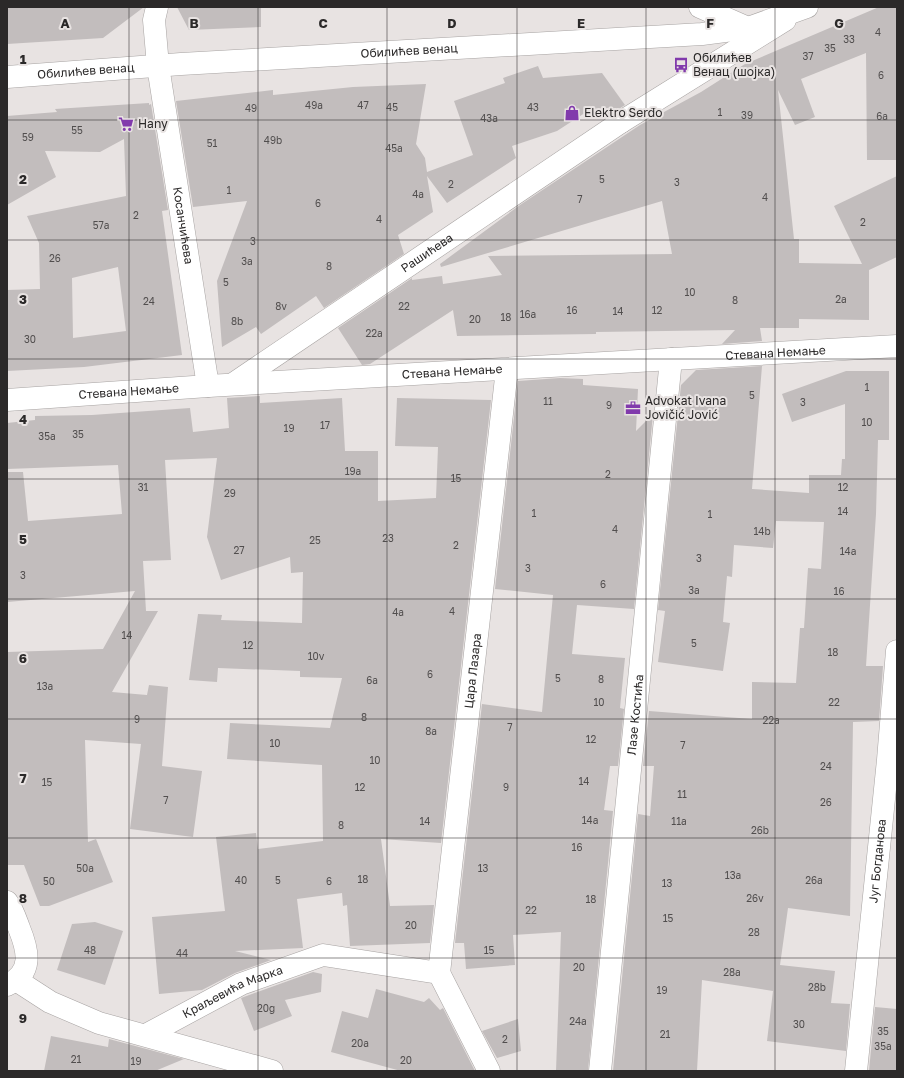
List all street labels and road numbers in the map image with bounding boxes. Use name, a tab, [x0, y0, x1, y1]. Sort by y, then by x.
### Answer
street label: Обилићев венац	[360, 40, 459, 61]
street label: Обилићев венац	[37, 59, 135, 82]
street label: Косанчићева	[170, 186, 197, 265]
street label: Рашићева	[398, 230, 456, 276]
street label: Стевана Немање	[725, 342, 826, 363]
street label: Стевана Немање	[401, 361, 503, 382]
street label: Стевана Немање	[78, 380, 179, 402]
street label: Цара Лазара	[461, 632, 484, 709]
street label: Лазе Костића	[624, 674, 647, 756]
street label: Југ Богданова	[865, 818, 889, 904]
street label: Краљевића Марка	[180, 962, 285, 1021]

